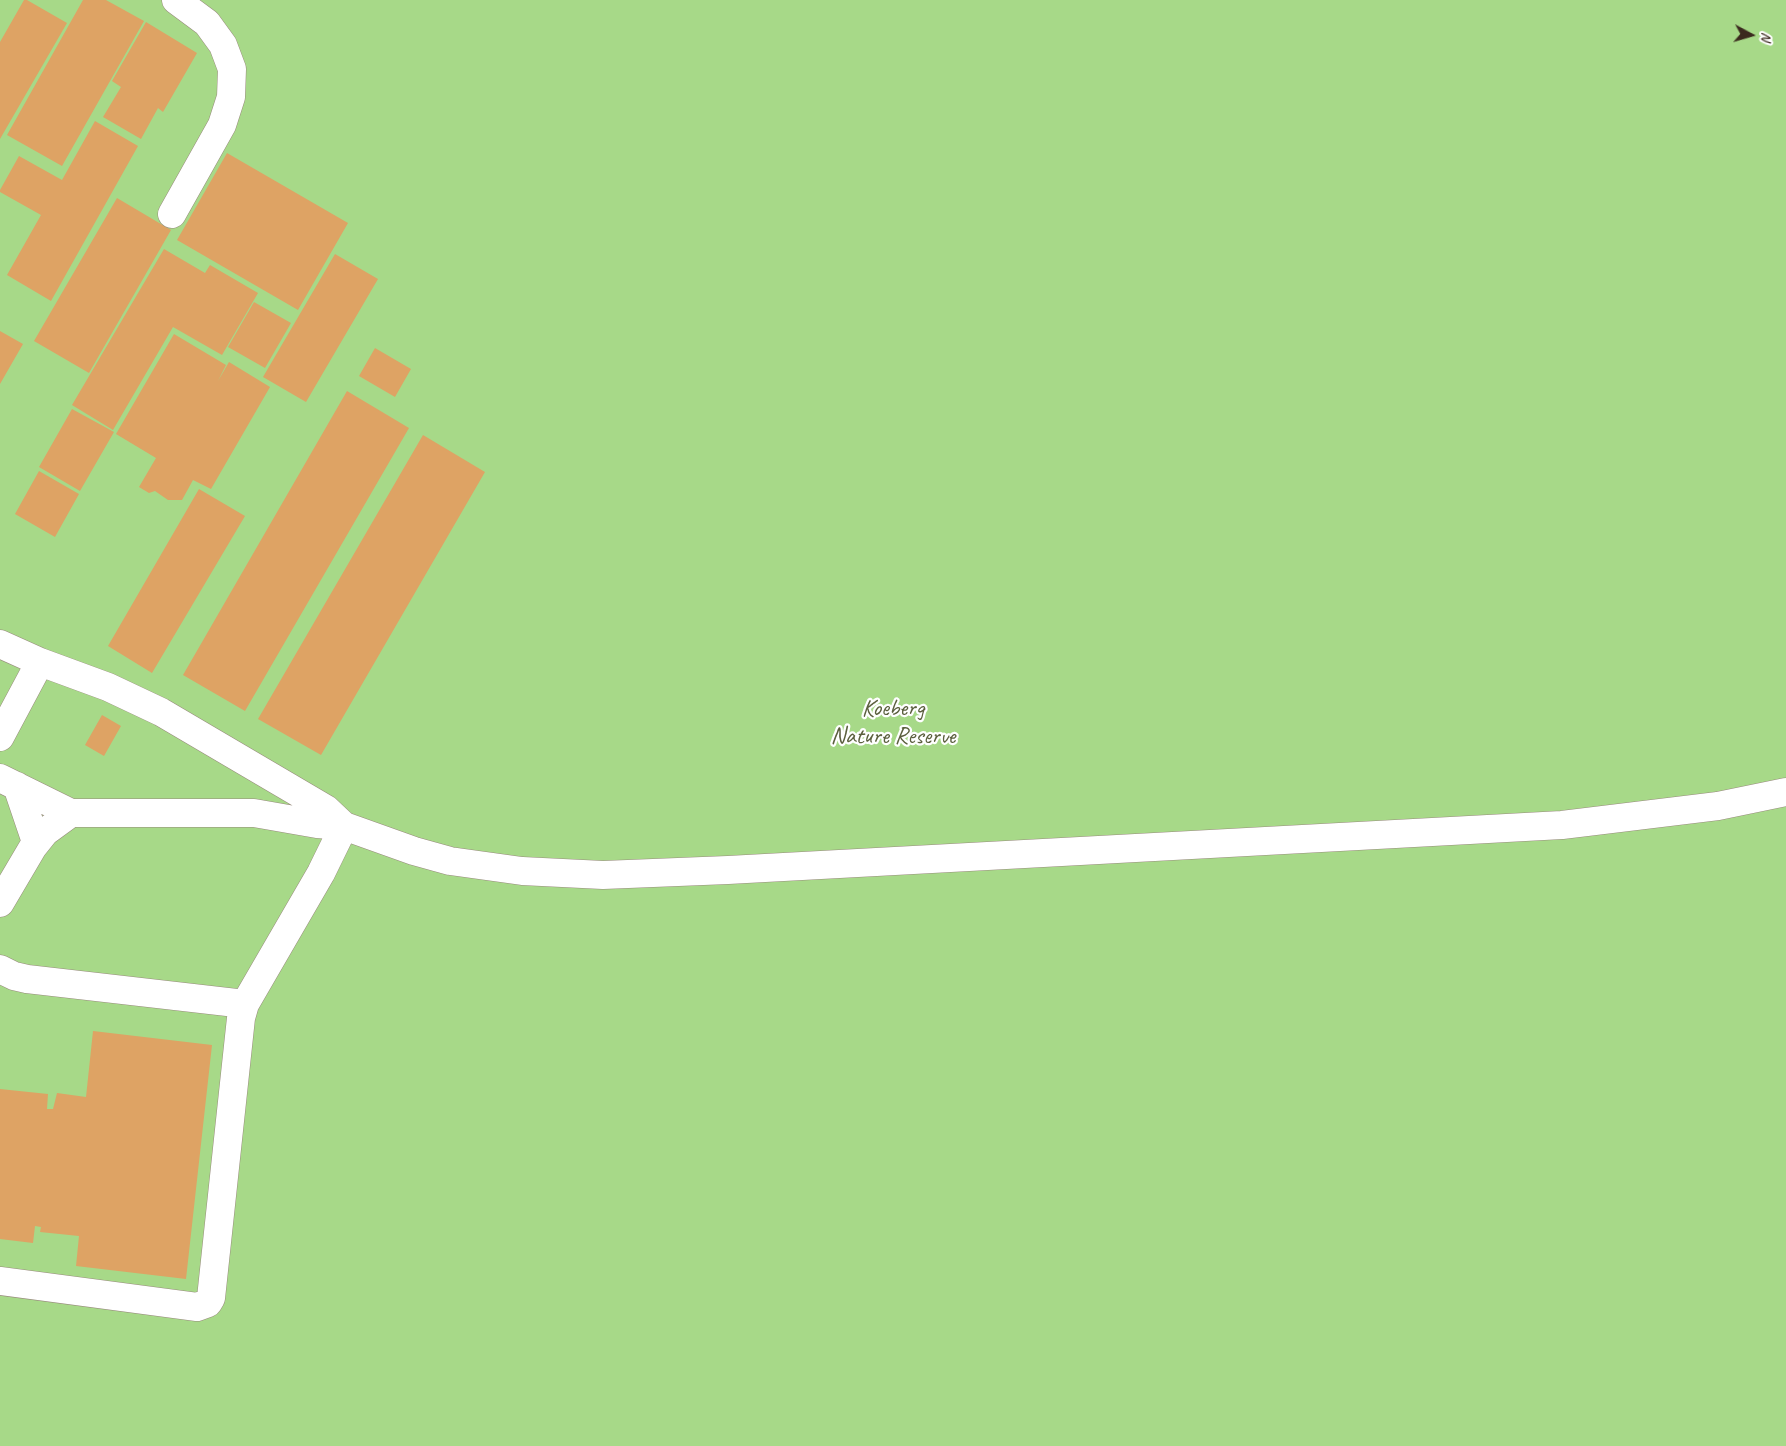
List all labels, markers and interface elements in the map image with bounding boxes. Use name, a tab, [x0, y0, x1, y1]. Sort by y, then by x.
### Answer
north arrow	[1726, 10, 1776, 60]
text: N	[1758, 31, 1775, 42]
park label: Koeberg Nature Reserve	[831, 695, 955, 751]

